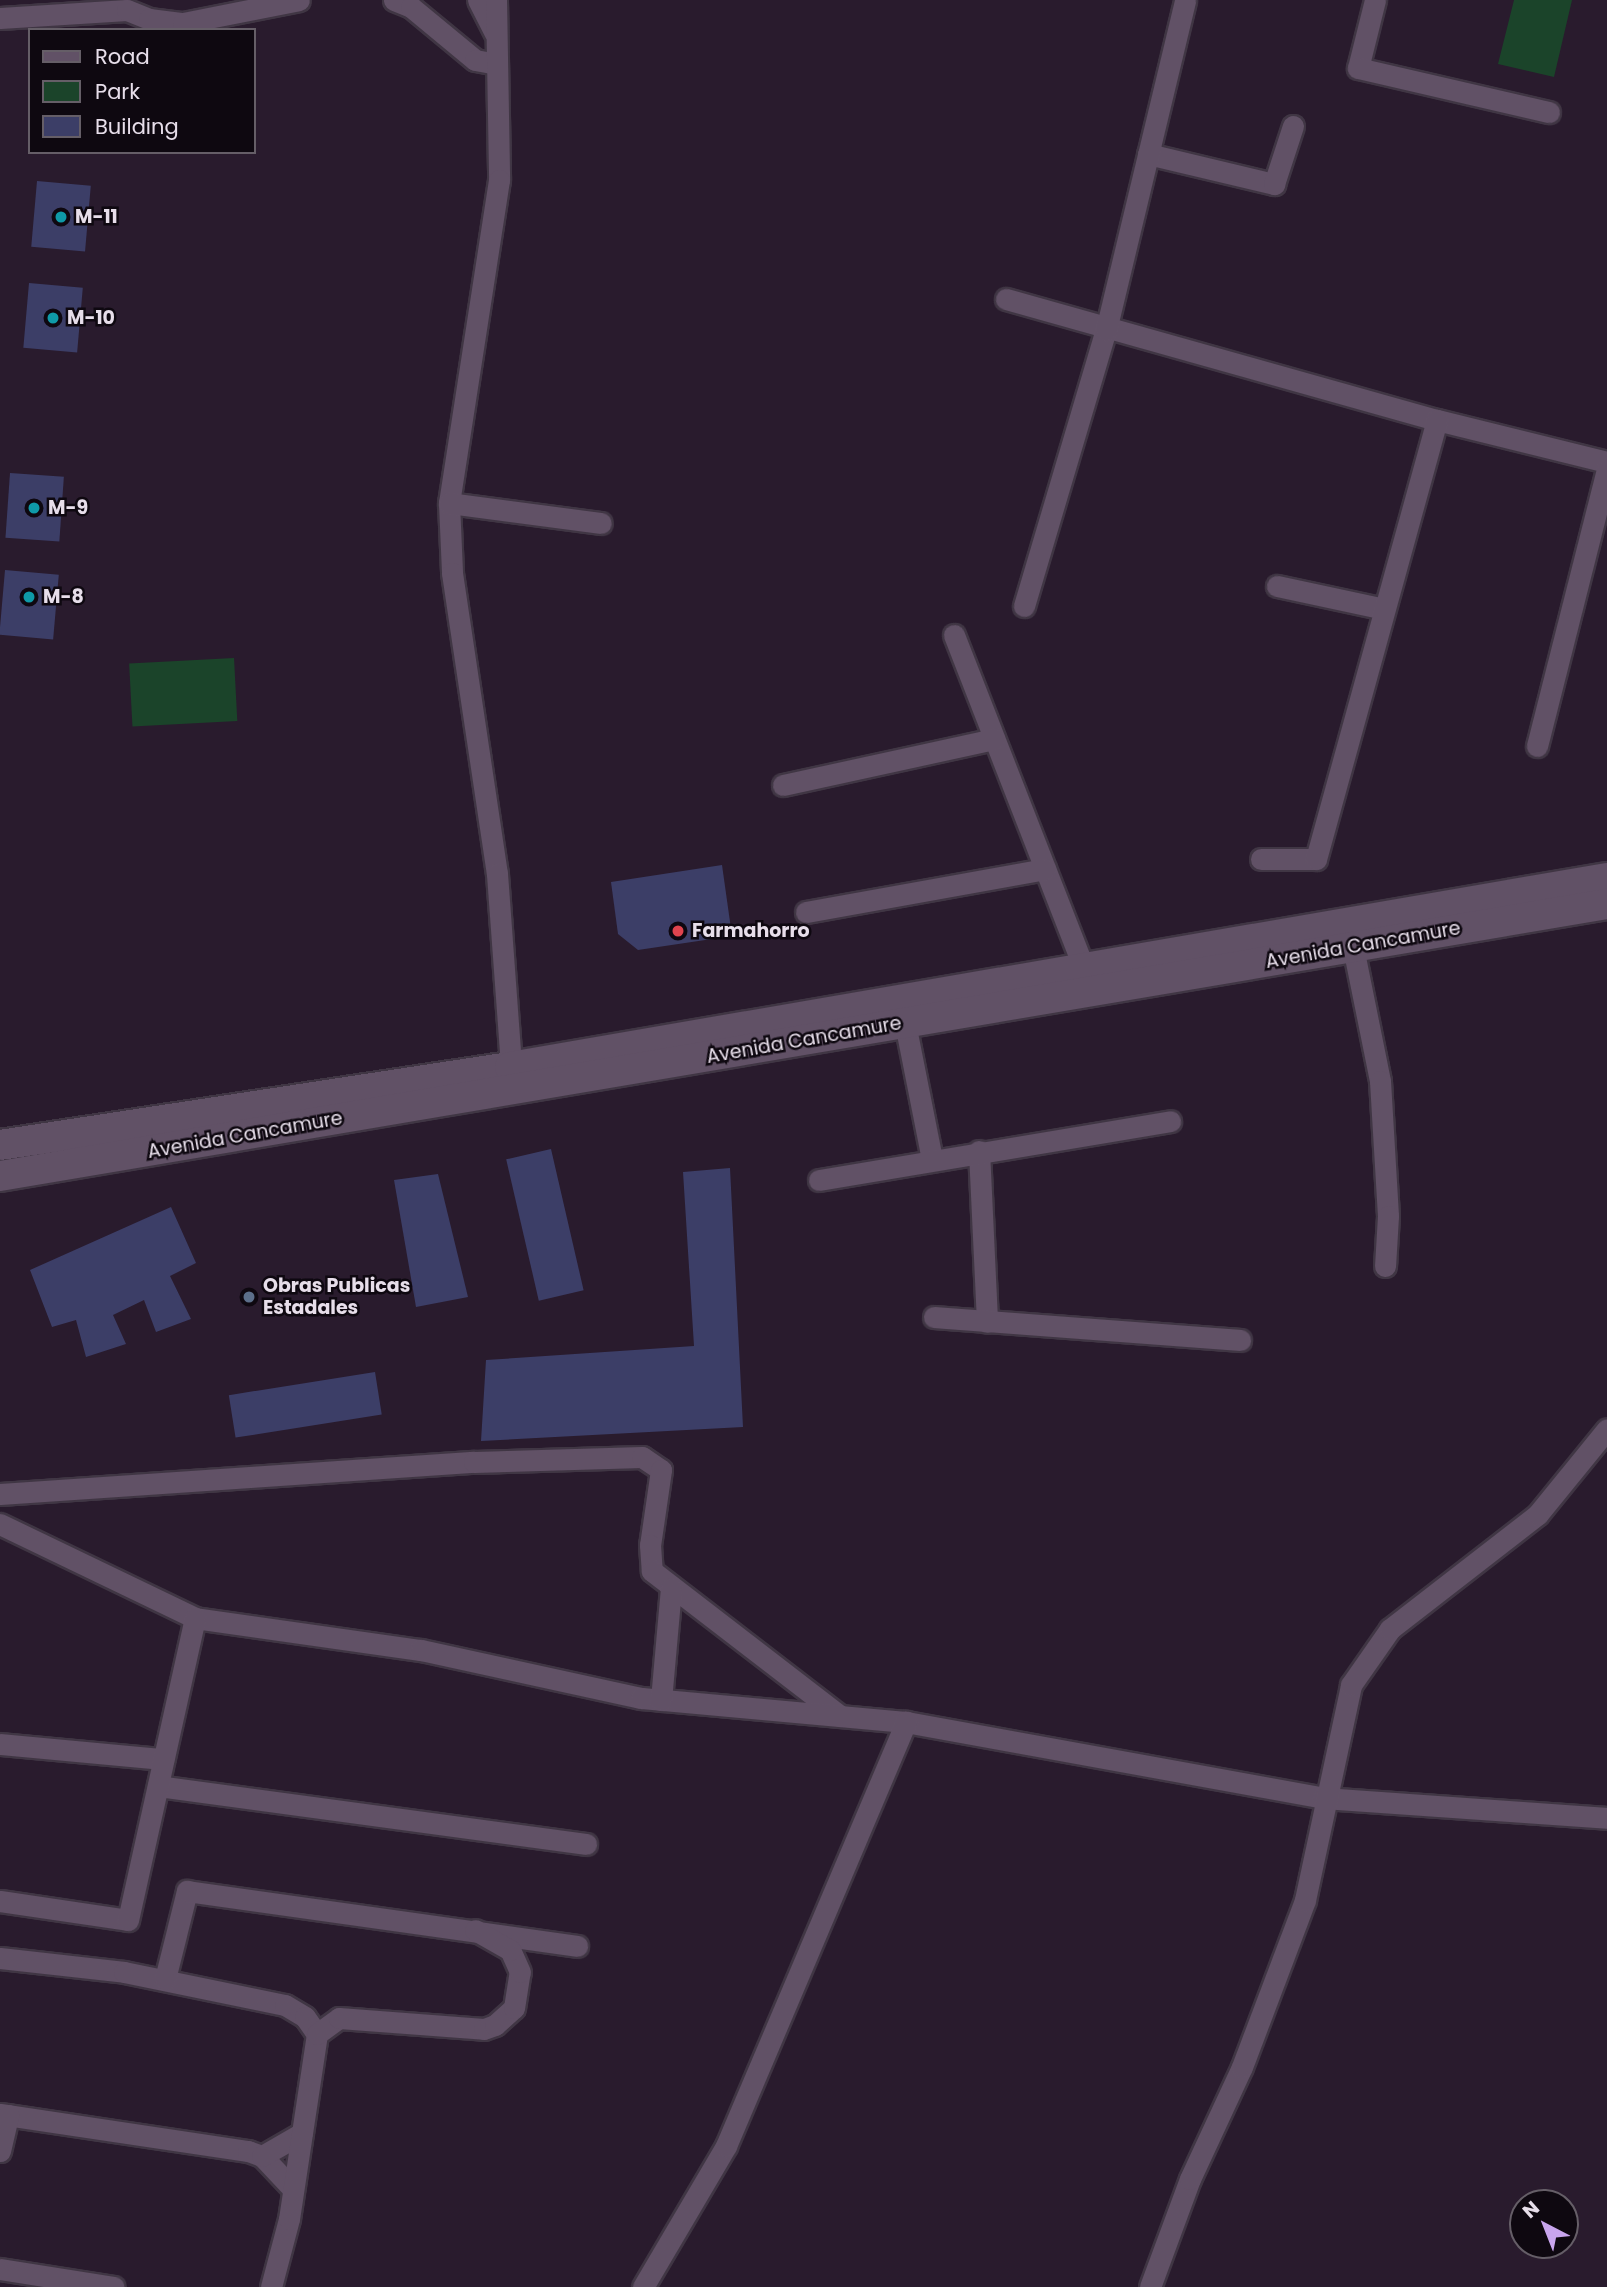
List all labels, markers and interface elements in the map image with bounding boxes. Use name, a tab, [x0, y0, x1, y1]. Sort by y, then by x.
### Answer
legend	[28, 28, 256, 154]
text: Road	[95, 42, 150, 71]
text: Park	[95, 77, 140, 106]
text: Building	[95, 112, 179, 141]
place label: M-11	[75, 206, 118, 228]
marker: M-11	[53, 209, 69, 225]
place label: M-10	[67, 307, 115, 329]
marker: M-10	[45, 310, 61, 326]
place label: M-9	[48, 497, 88, 519]
marker: M-9	[26, 500, 42, 516]
place label: M-8	[43, 586, 84, 608]
marker: M-8	[21, 589, 37, 605]
street label: Avenida Cancamure	[1264, 917, 1462, 973]
place label: Farmahorro	[692, 920, 810, 942]
marker: Farmahorro	[670, 923, 686, 939]
street label: Avenida Cancamure	[705, 1012, 903, 1068]
street label: Avenida Cancamure	[146, 1107, 344, 1163]
place label: Obras Publicas Estadales	[263, 1275, 410, 1319]
marker: Obras Publicas Estadales	[241, 1289, 257, 1305]
north arrow	[1509, 2189, 1579, 2259]
text: N	[1517, 2195, 1545, 2224]

